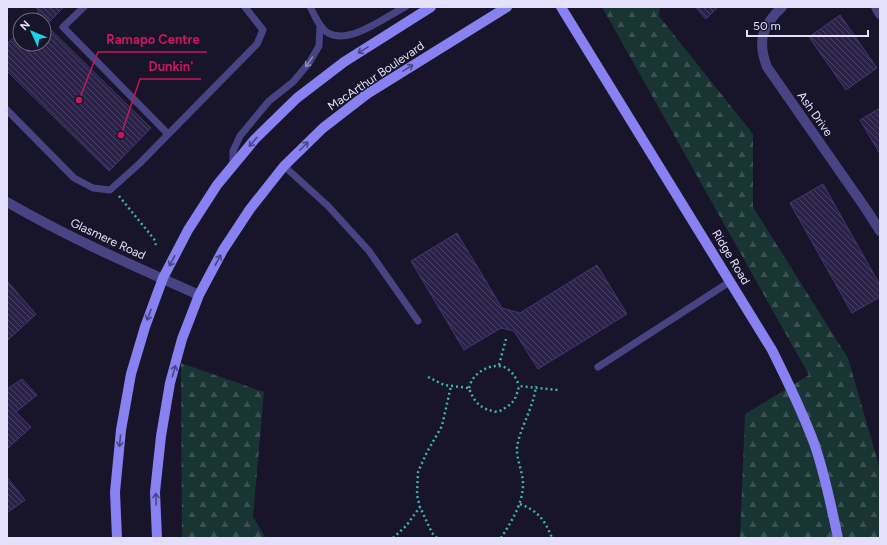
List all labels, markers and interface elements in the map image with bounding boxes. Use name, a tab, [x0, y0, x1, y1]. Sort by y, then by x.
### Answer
north arrow	[12, 12, 52, 52]
scale bar	[747, 12, 868, 38]
text: N	[18, 18, 33, 33]
text: 50 m	[753, 19, 781, 33]
callout: Ramapo Centre	[98, 27, 207, 52]
text: Ramapo Centre	[106, 32, 200, 47]
street label: MacArthur Boulevard	[325, 39, 427, 113]
one-way arrow	[358, 46, 369, 54]
callout: Dunkin'	[140, 54, 201, 79]
one-way arrow	[305, 56, 313, 67]
text: Dunkin'	[149, 59, 193, 74]
one-way arrow	[402, 64, 414, 72]
street label: Ash Drive	[795, 89, 836, 139]
one-way arrow	[248, 137, 257, 147]
one-way arrow	[299, 141, 309, 151]
street label: Glasmere Road	[68, 215, 148, 263]
street label: Ridge Road	[709, 227, 753, 287]
one-way arrow	[214, 254, 222, 266]
one-way arrow	[168, 255, 175, 267]
one-way arrow	[145, 309, 153, 321]
one-way arrow	[170, 364, 178, 377]
one-way arrow	[116, 434, 124, 447]
one-way arrow	[152, 493, 159, 506]

